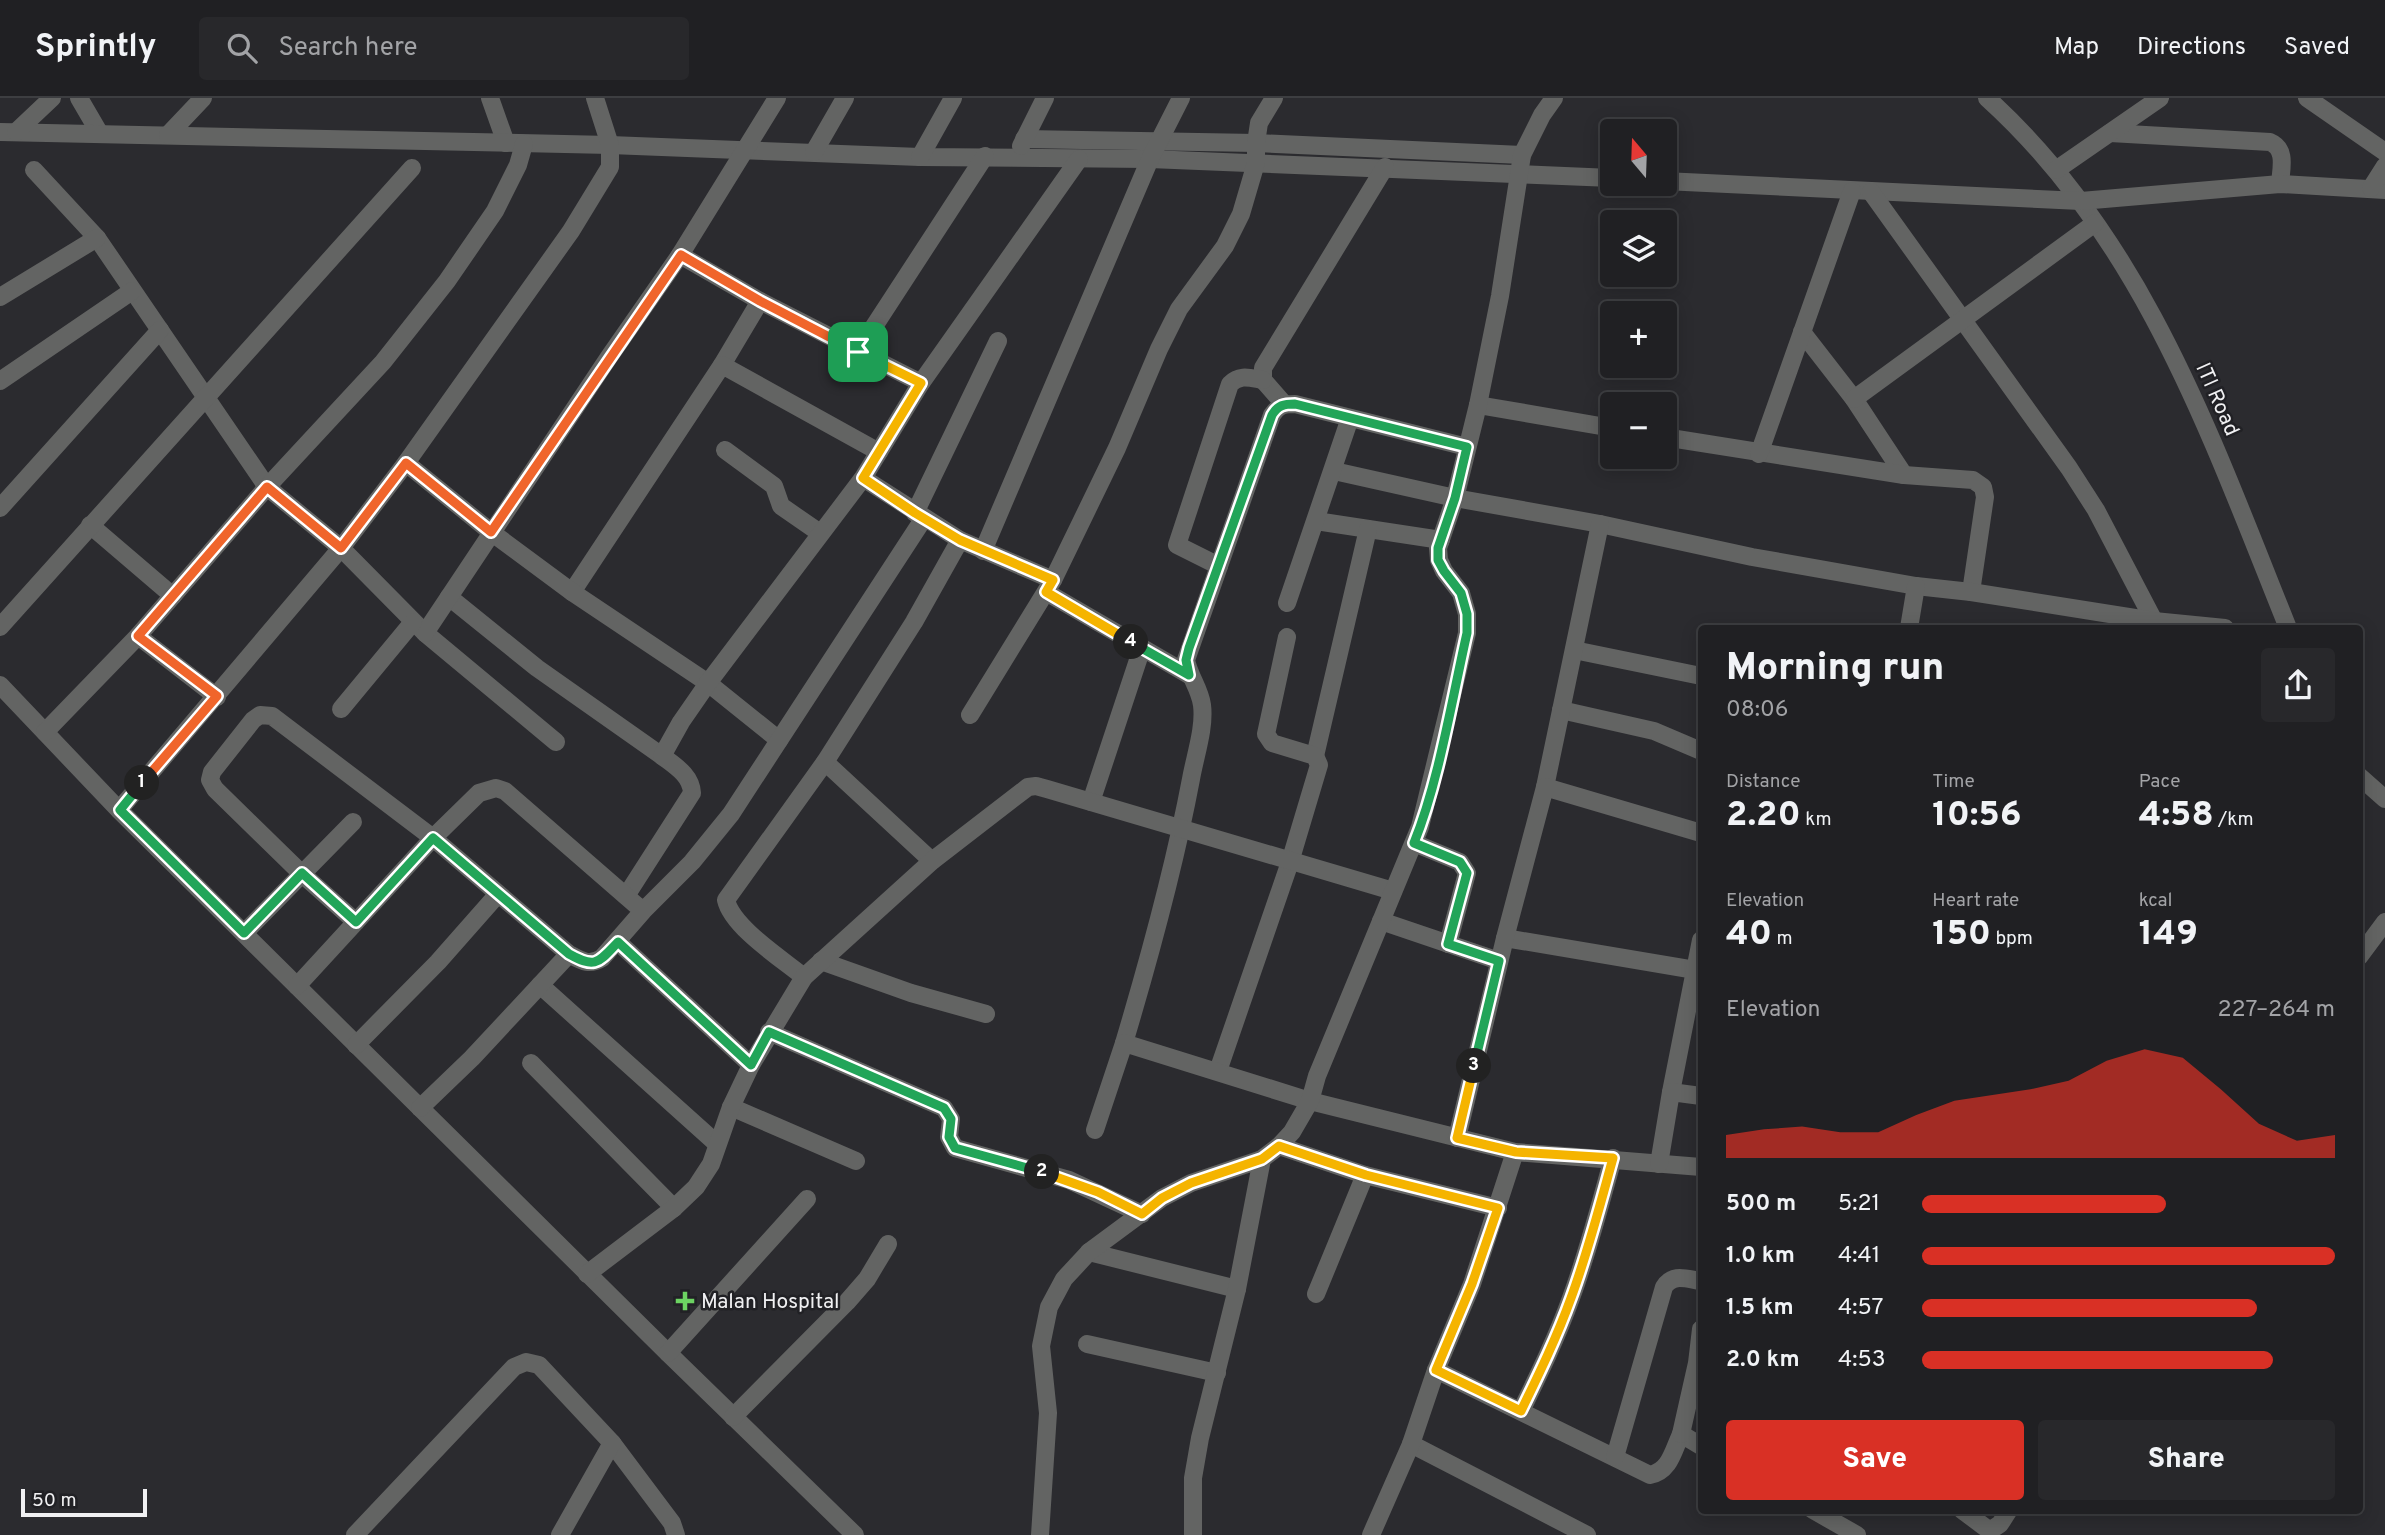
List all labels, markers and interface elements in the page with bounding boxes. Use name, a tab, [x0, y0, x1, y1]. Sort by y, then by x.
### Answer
search box	[199, 17, 689, 80]
text: Sprintly	[35, 27, 157, 69]
icon: search	[223, 29, 261, 67]
text: Search here	[279, 32, 418, 65]
text: Map	[2054, 33, 2099, 63]
text: Directions	[2137, 33, 2246, 63]
text: Saved	[2284, 33, 2350, 63]
north arrow	[1600, 119, 1676, 196]
map controls	[1600, 119, 1677, 469]
button: layers	[1600, 210, 1677, 287]
button: +	[1600, 301, 1677, 378]
pin	[828, 322, 888, 382]
icon: arrive	[839, 333, 877, 371]
street label: ITI Road	[2189, 359, 2245, 441]
button: −	[1600, 392, 1677, 469]
pin: 4	[1114, 624, 1148, 660]
text: 4	[1124, 629, 1137, 653]
text: Morning run	[1726, 645, 1944, 694]
button: share	[2261, 648, 2335, 722]
text: 08:06	[1726, 696, 1789, 725]
pin: 1	[124, 766, 160, 800]
text: 1	[138, 770, 145, 794]
text: Distance	[1726, 770, 1801, 794]
text: Time	[1932, 770, 1975, 794]
text: Pace	[2139, 770, 2180, 794]
text: 2.20	[1726, 794, 1801, 838]
text: 10:56	[1932, 794, 2022, 838]
text: 4:58	[2139, 794, 2214, 838]
text: km	[1801, 808, 1831, 832]
text: /km	[2214, 808, 2254, 832]
text: Elevation	[1726, 889, 1804, 913]
text: Heart rate	[1932, 889, 2019, 913]
text: kcal	[2139, 889, 2172, 913]
text: 40	[1726, 913, 1772, 957]
text: 150	[1932, 913, 1991, 957]
text: 149	[2139, 913, 2198, 957]
text: m	[1772, 927, 1793, 951]
text: bpm	[1991, 927, 2033, 951]
text: Elevation	[1726, 996, 1821, 1025]
text: 227–264 m	[2218, 996, 2335, 1025]
pin: 3	[1456, 1048, 1492, 1084]
text: 3	[1468, 1053, 1479, 1077]
pin: 2	[1024, 1154, 1060, 1190]
text: 2	[1036, 1159, 1047, 1183]
text: 500 m	[1726, 1190, 1796, 1219]
text: 5:21	[1838, 1190, 1880, 1219]
text: 1.0 km	[1726, 1242, 1795, 1271]
text: 4:41	[1838, 1242, 1880, 1271]
place label: Malan Hospital	[701, 1289, 839, 1316]
marker: Malan Hospital	[675, 1291, 695, 1311]
text: 1.5 km	[1726, 1294, 1794, 1323]
text: 4:57	[1838, 1294, 1884, 1323]
text: 2.0 km	[1726, 1346, 1800, 1375]
text: 4:53	[1838, 1346, 1886, 1375]
button: Save	[1726, 1420, 2024, 1500]
button: Share	[2038, 1420, 2335, 1500]
scale bar	[21, 1486, 147, 1518]
text: 50 m	[32, 1489, 77, 1513]

